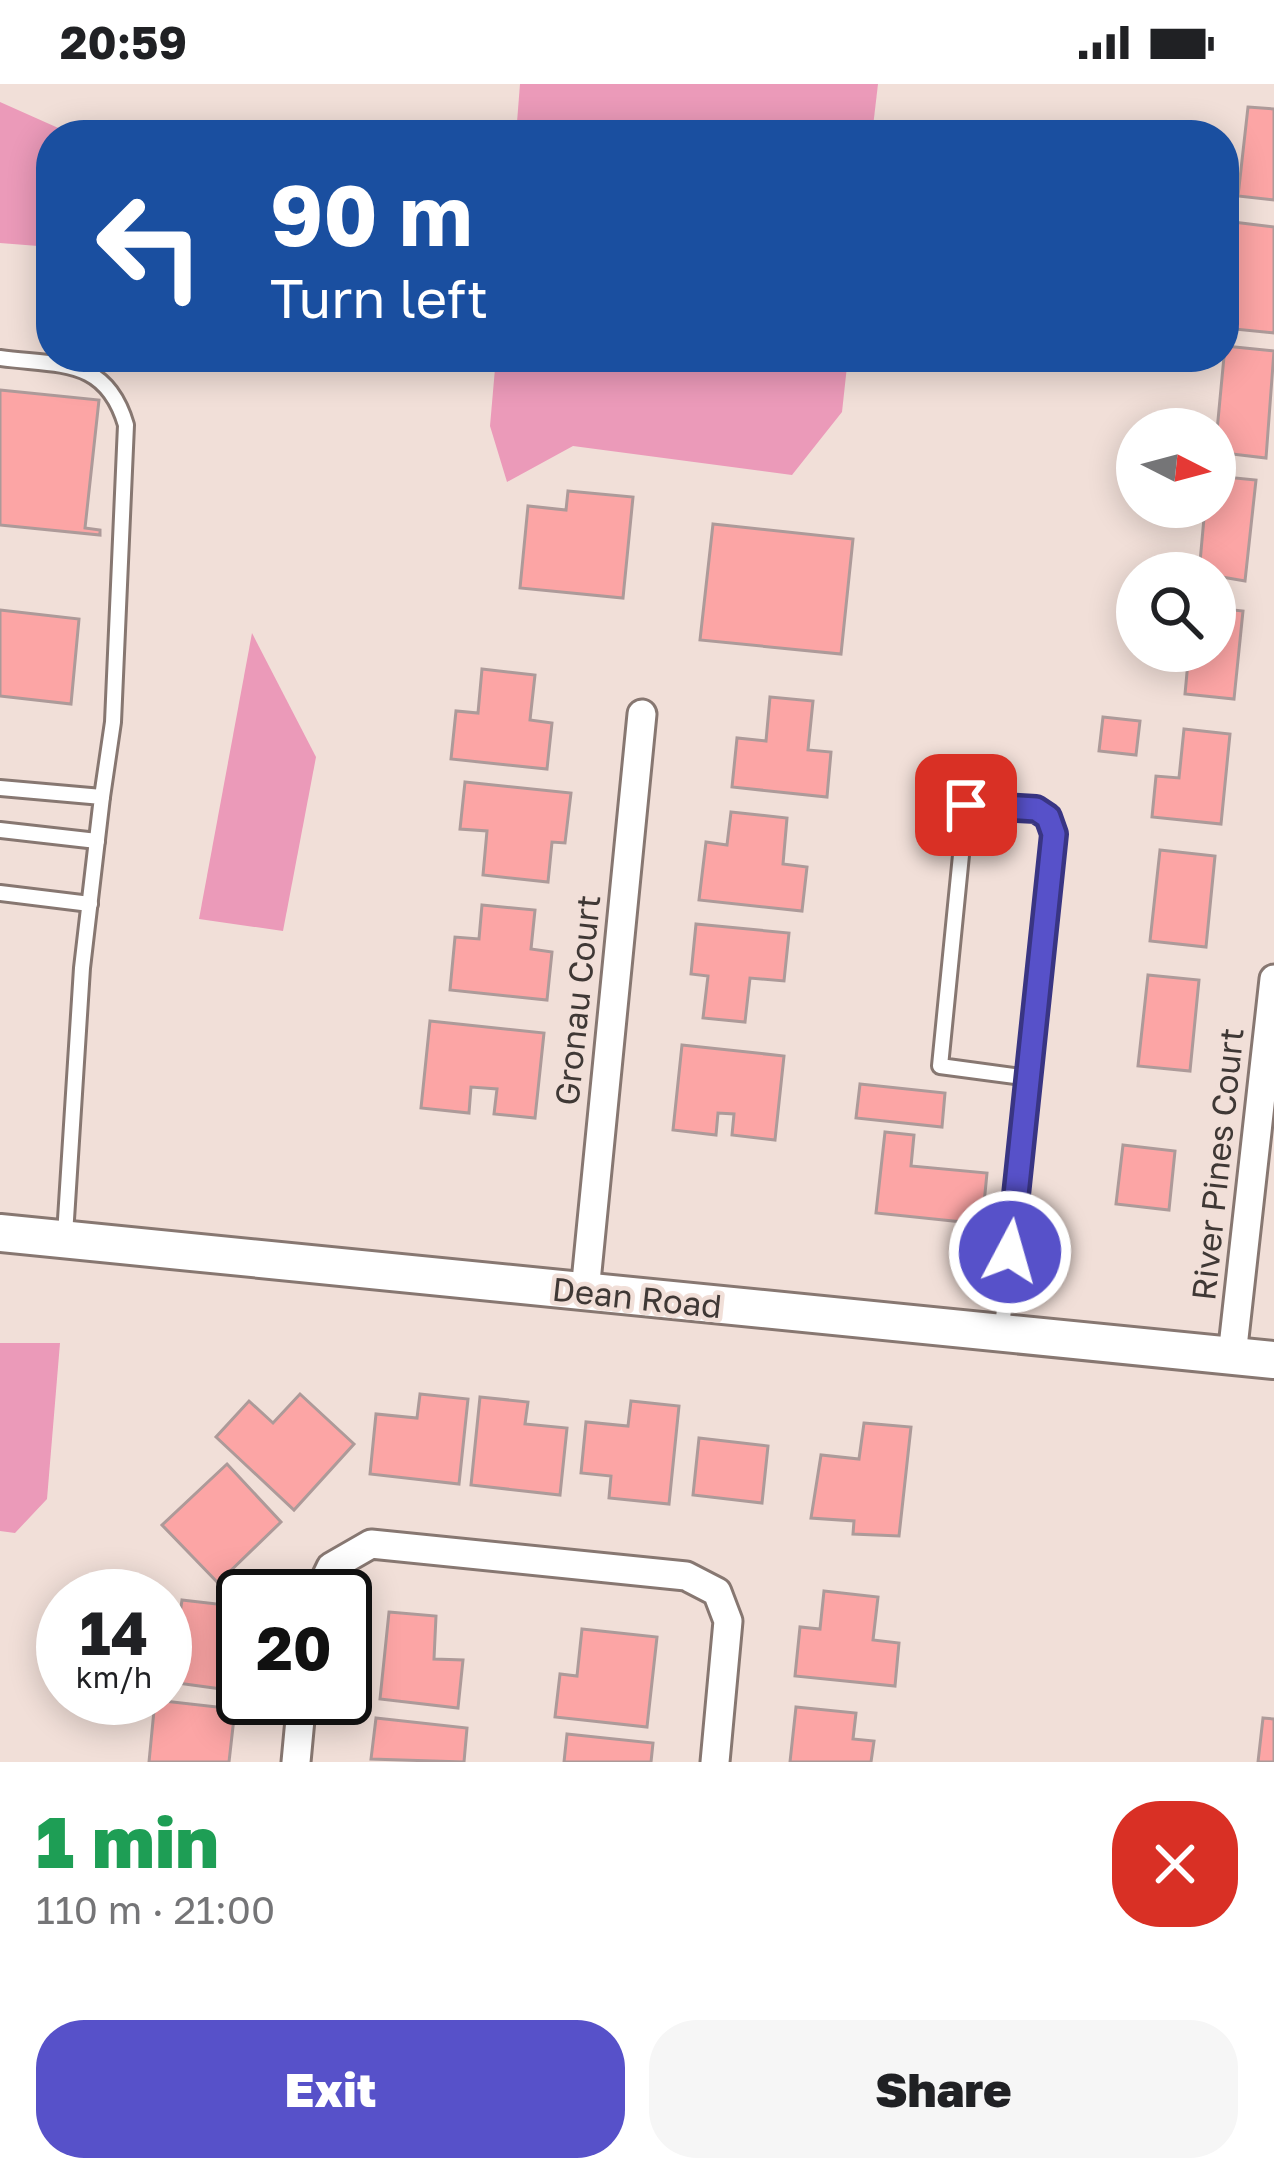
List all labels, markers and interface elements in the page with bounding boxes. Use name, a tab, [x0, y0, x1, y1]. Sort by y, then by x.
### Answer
text: 20:59	[60, 15, 187, 69]
text: 90 m	[270, 164, 472, 264]
icon: left	[72, 168, 228, 324]
text: Turn left	[270, 265, 488, 330]
north arrow	[1116, 408, 1236, 528]
map controls	[1116, 408, 1236, 672]
button: search	[1116, 552, 1236, 672]
pin	[915, 754, 1017, 856]
icon: arrive	[933, 772, 999, 838]
street label: Gronau Court	[547, 893, 607, 1107]
street label: River Pines Court	[1183, 1026, 1251, 1302]
position arrow	[947, 1189, 1073, 1315]
street label: Dean Road	[550, 1269, 724, 1325]
speed limit sign: 20	[216, 1569, 372, 1725]
text: 14	[80, 1596, 148, 1668]
text: km/h	[76, 1659, 152, 1695]
text: 1 min	[36, 1797, 219, 1884]
button: close	[1112, 1801, 1238, 1927]
text: 110 m · 21:00	[36, 1886, 275, 1933]
button: Exit	[36, 2020, 625, 2158]
button: Share	[649, 2020, 1238, 2158]

